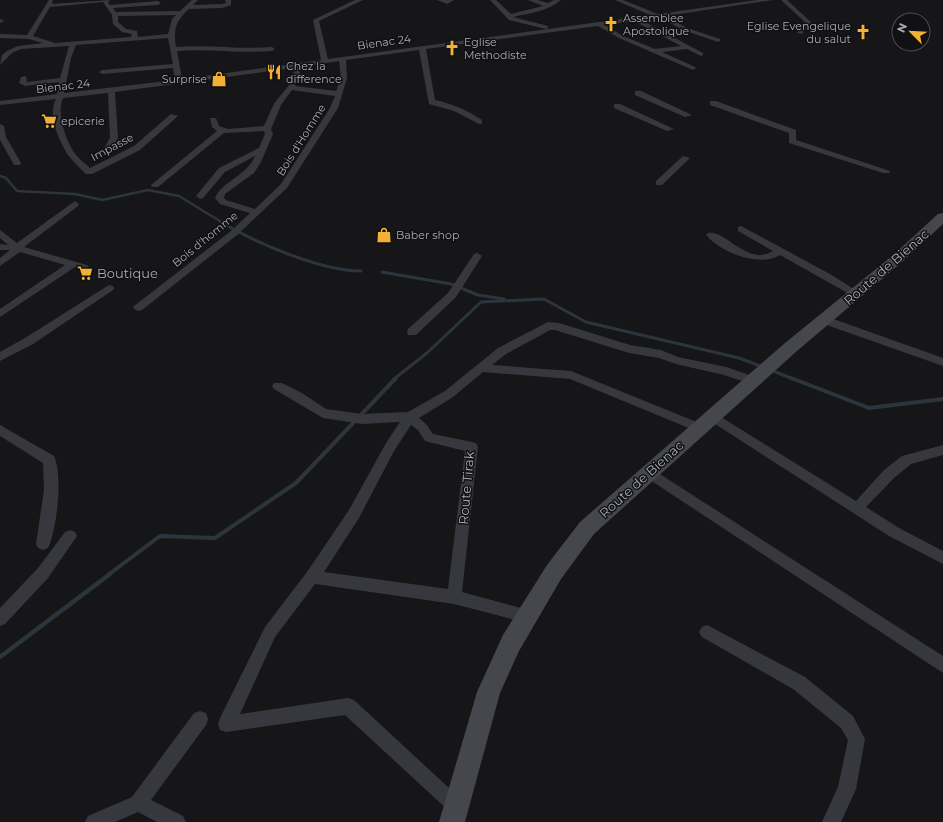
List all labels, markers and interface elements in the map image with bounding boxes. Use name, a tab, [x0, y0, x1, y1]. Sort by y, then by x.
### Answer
place label: Assemblee Apostolique	[623, 11, 690, 38]
north arrow	[891, 12, 931, 52]
church icon: Assemblee Apostolique	[602, 15, 620, 33]
place label: Eglise Evengelique du salut	[747, 19, 852, 46]
text: N	[894, 21, 910, 35]
church icon: Eglise Evengelique du salut	[854, 23, 872, 41]
street label: Bienac 24	[356, 31, 413, 53]
place label: Eglise Methodiste	[464, 35, 527, 62]
church icon: Eglise Methodiste	[443, 39, 461, 57]
place label: Chez la difference	[286, 59, 342, 86]
restaurant icon: Chez la difference	[265, 63, 283, 81]
shop icon: Surprise	[210, 70, 228, 88]
place label: Surprise	[162, 72, 207, 86]
street label: Bienac 24	[35, 76, 91, 96]
street label: Bois d'Homme	[273, 101, 329, 178]
supermarket icon: epicerie	[40, 112, 58, 130]
place label: epicerie	[61, 114, 105, 128]
street label: Impasse	[88, 130, 136, 164]
street label: Bois d'homme	[169, 208, 241, 270]
shop icon: Baber shop	[375, 226, 393, 244]
street label: Route de Bienac	[840, 226, 932, 308]
place label: Baber shop	[396, 228, 459, 242]
supermarket icon: Boutique	[76, 264, 94, 282]
place label: Boutique	[97, 265, 158, 281]
street label: Route de Bienac	[596, 437, 686, 521]
street label: Route Tirak	[455, 450, 477, 525]

